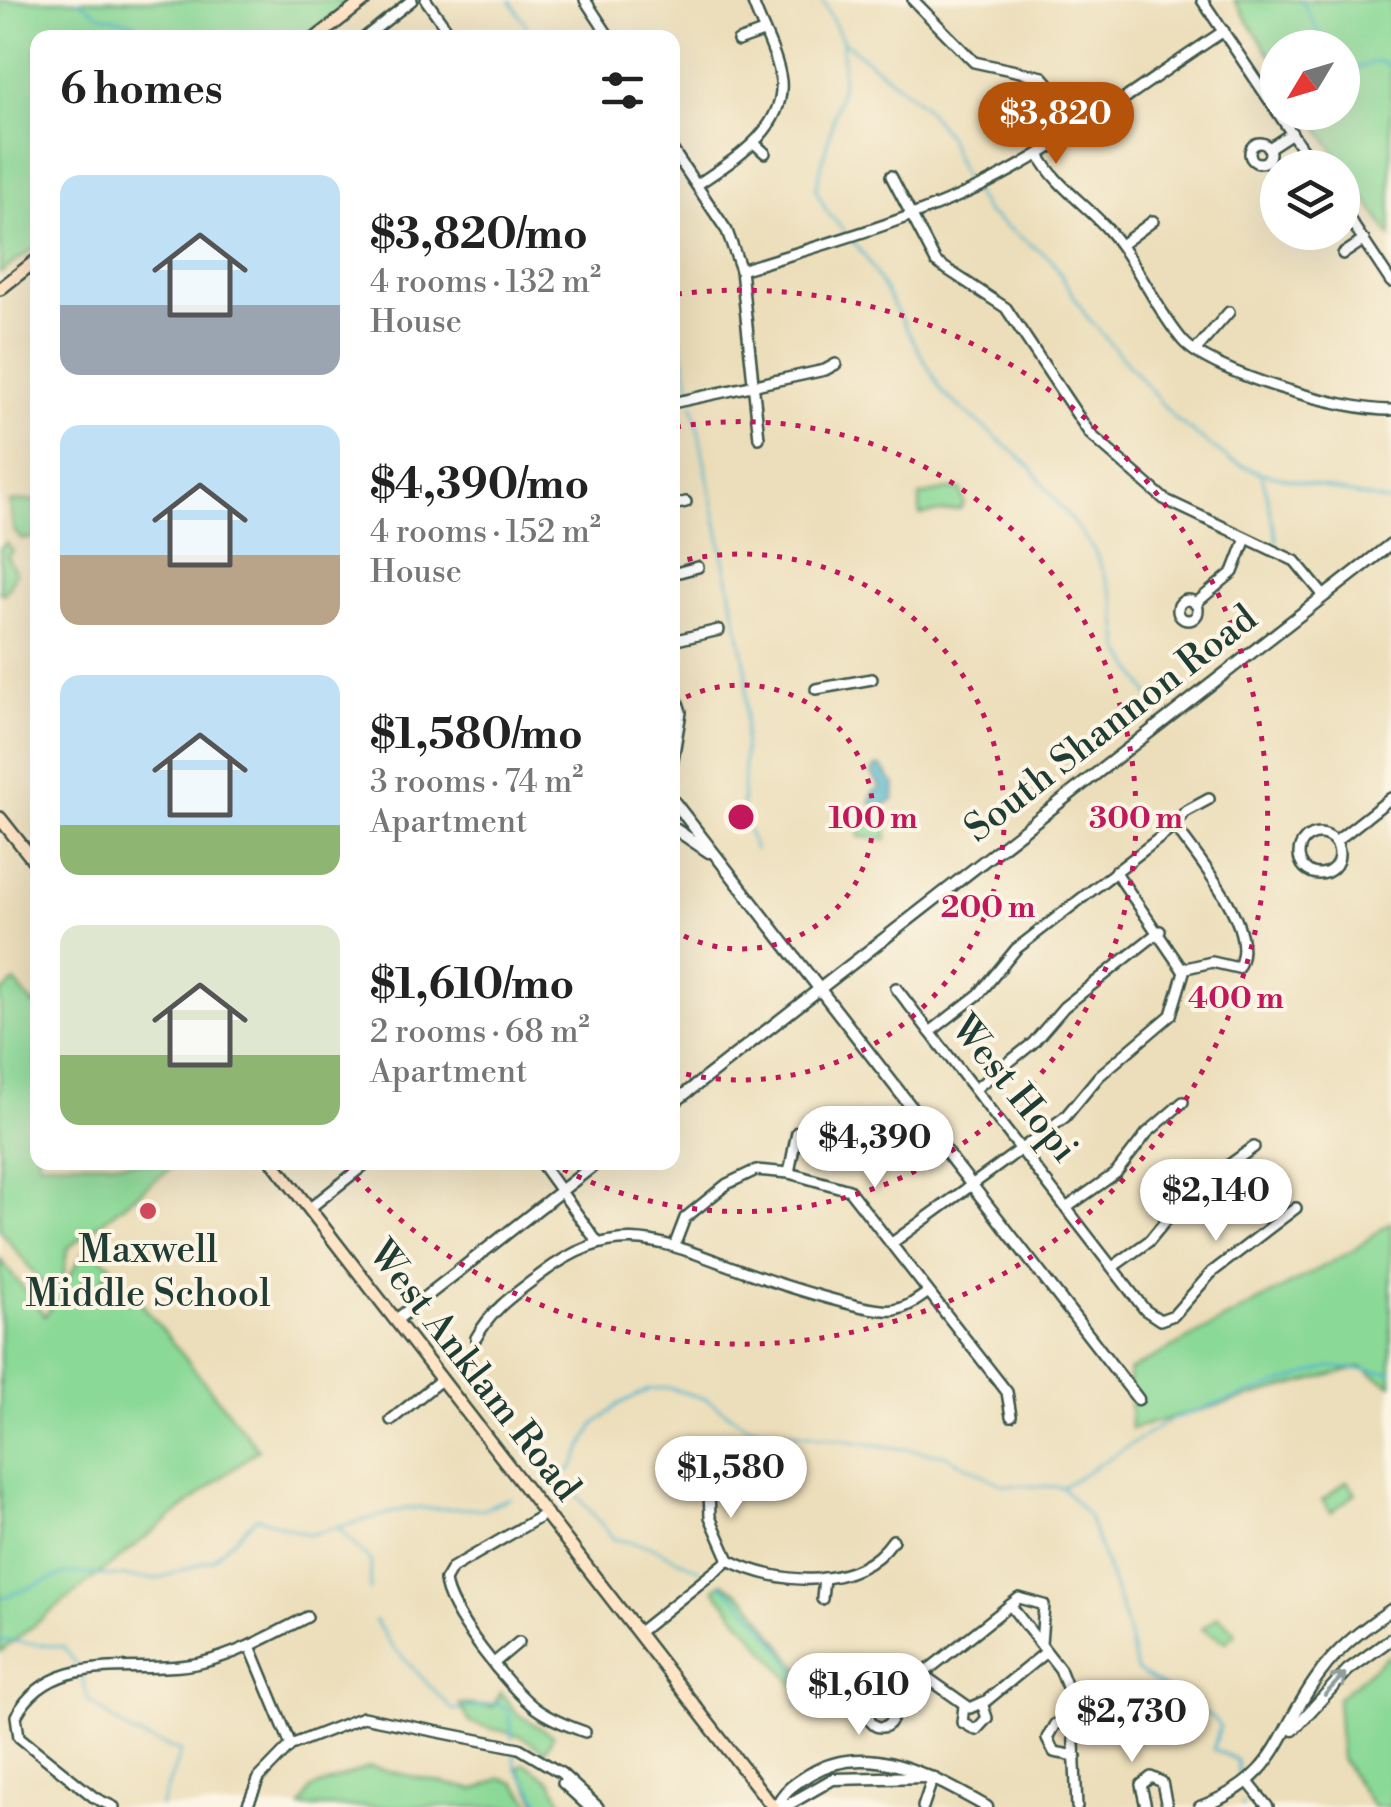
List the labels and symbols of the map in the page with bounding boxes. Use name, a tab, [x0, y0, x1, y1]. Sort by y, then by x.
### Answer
north arrow	[1260, 30, 1360, 130]
pin: $3,820	[975, 82, 1137, 167]
street label: South Shannon Road	[955, 595, 1267, 853]
centre of rings	[723, 799, 759, 835]
text: 100 m	[828, 800, 918, 838]
text: 300 m	[1089, 800, 1183, 838]
text: 200 m	[941, 889, 1035, 927]
text: 400 m	[1188, 980, 1284, 1018]
street label: West Hopi	[940, 1005, 1088, 1172]
pin: $4,390	[794, 1106, 956, 1191]
pin: $2,140	[1135, 1159, 1297, 1244]
marker: Maxwell Middle School	[137, 1200, 159, 1222]
place label: Maxwell Middle School	[26, 1227, 270, 1318]
street label: West Anklam Road	[357, 1231, 591, 1511]
pin: $1,580	[650, 1436, 812, 1521]
pin: $1,610	[778, 1653, 940, 1738]
one-way arrow	[1323, 1673, 1347, 1697]
pin: $2,730	[1051, 1680, 1213, 1765]

